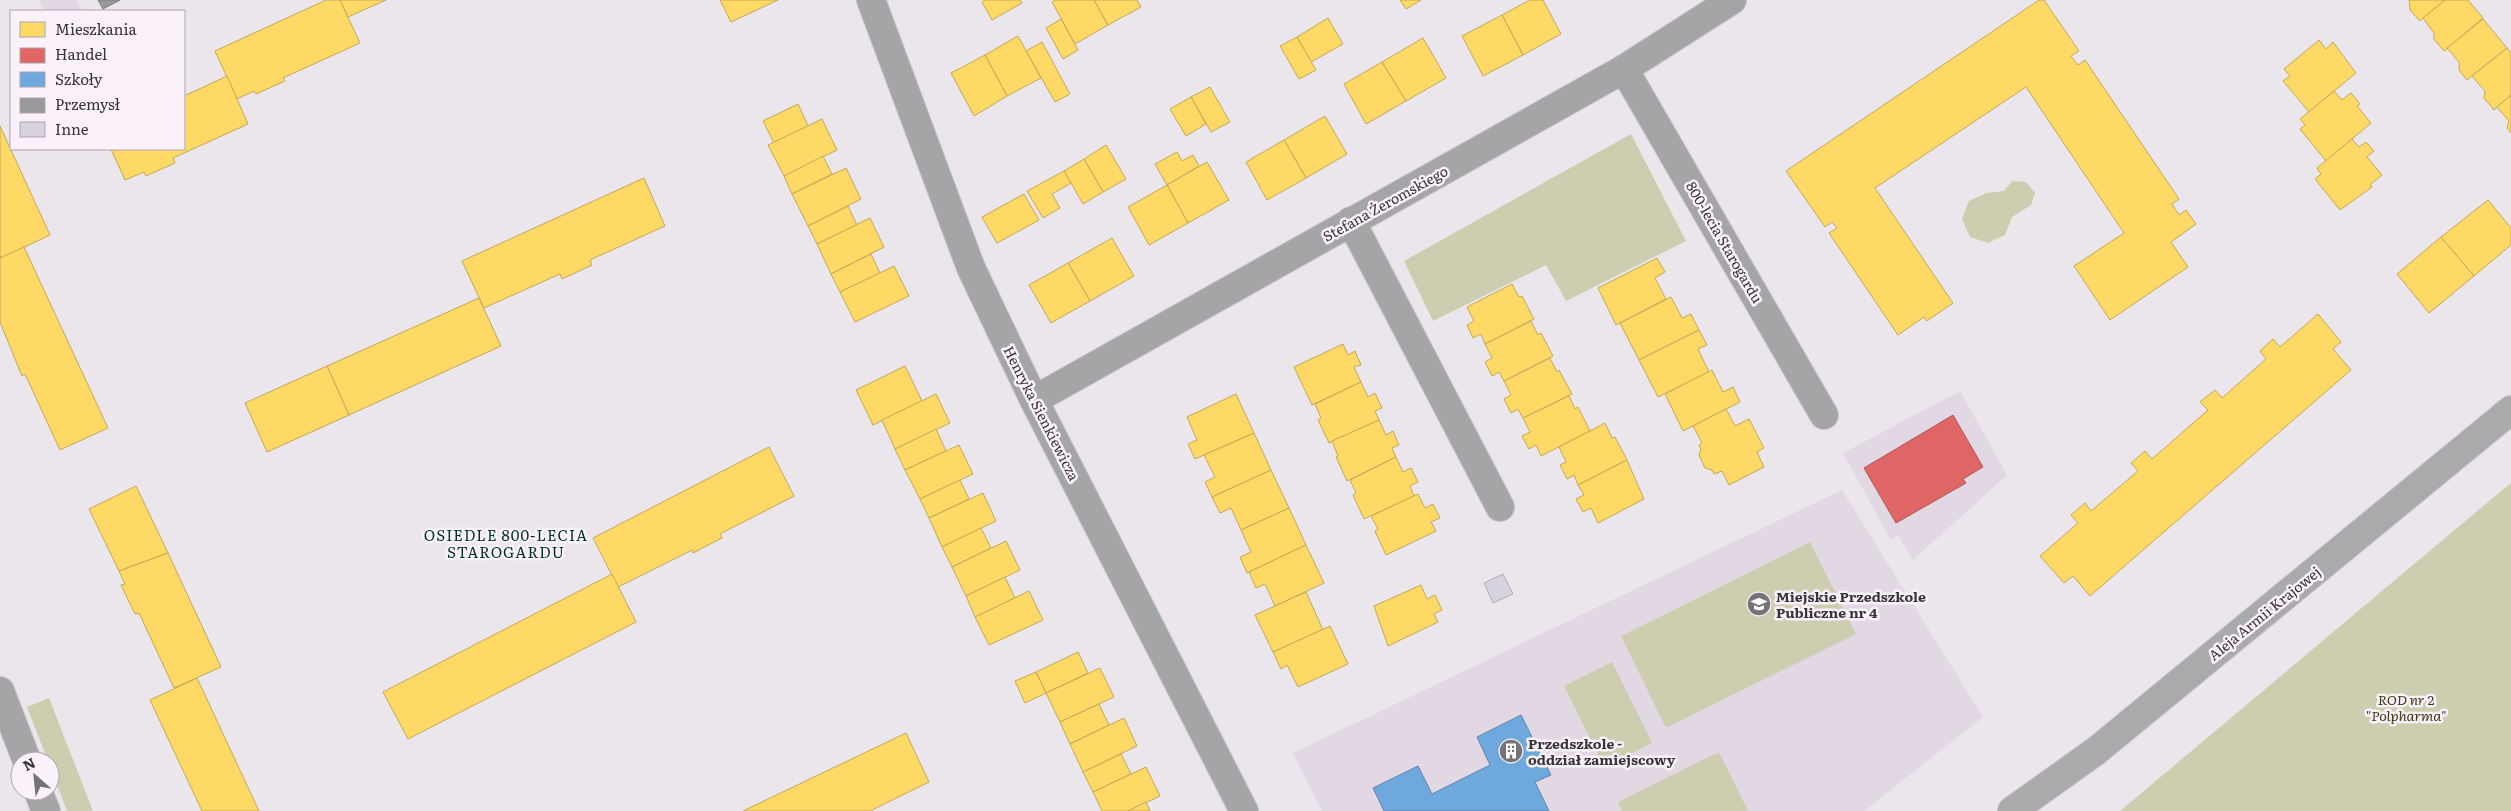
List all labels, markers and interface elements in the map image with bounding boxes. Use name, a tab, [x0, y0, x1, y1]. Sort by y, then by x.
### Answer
legend	[10, 10, 185, 150]
text: Mieszkania	[55, 17, 137, 40]
text: Handel	[55, 42, 107, 65]
text: Szkoły	[55, 67, 103, 90]
text: Przemysł	[55, 92, 120, 115]
text: Inne	[55, 117, 89, 140]
street label: Stefana Żeromskiego	[1319, 160, 1451, 246]
street label: 800-lecia Starogardu	[1682, 178, 1768, 307]
street label: Henryka Sienkiewicza	[999, 342, 1085, 484]
district label: OSIEDLE 800-LECIA STAROGARDU	[424, 523, 588, 563]
street label: Aleja Armii Krajowej	[2204, 561, 2324, 665]
place label: Miejskie Przedszkole Publiczne nr 4	[1776, 586, 1926, 622]
school or university icon: Miejskie Przedszkole Publiczne nr 4	[1746, 591, 1772, 617]
park label: ROD nr 2 "Polpharma"	[2366, 689, 2446, 725]
place label: Przedszkole - oddział zamiejscowy	[1528, 733, 1676, 769]
building icon: Przedszkole - oddział zamiejscowy	[1498, 738, 1524, 764]
north arrow	[10, 751, 60, 801]
text: N	[19, 752, 39, 775]

